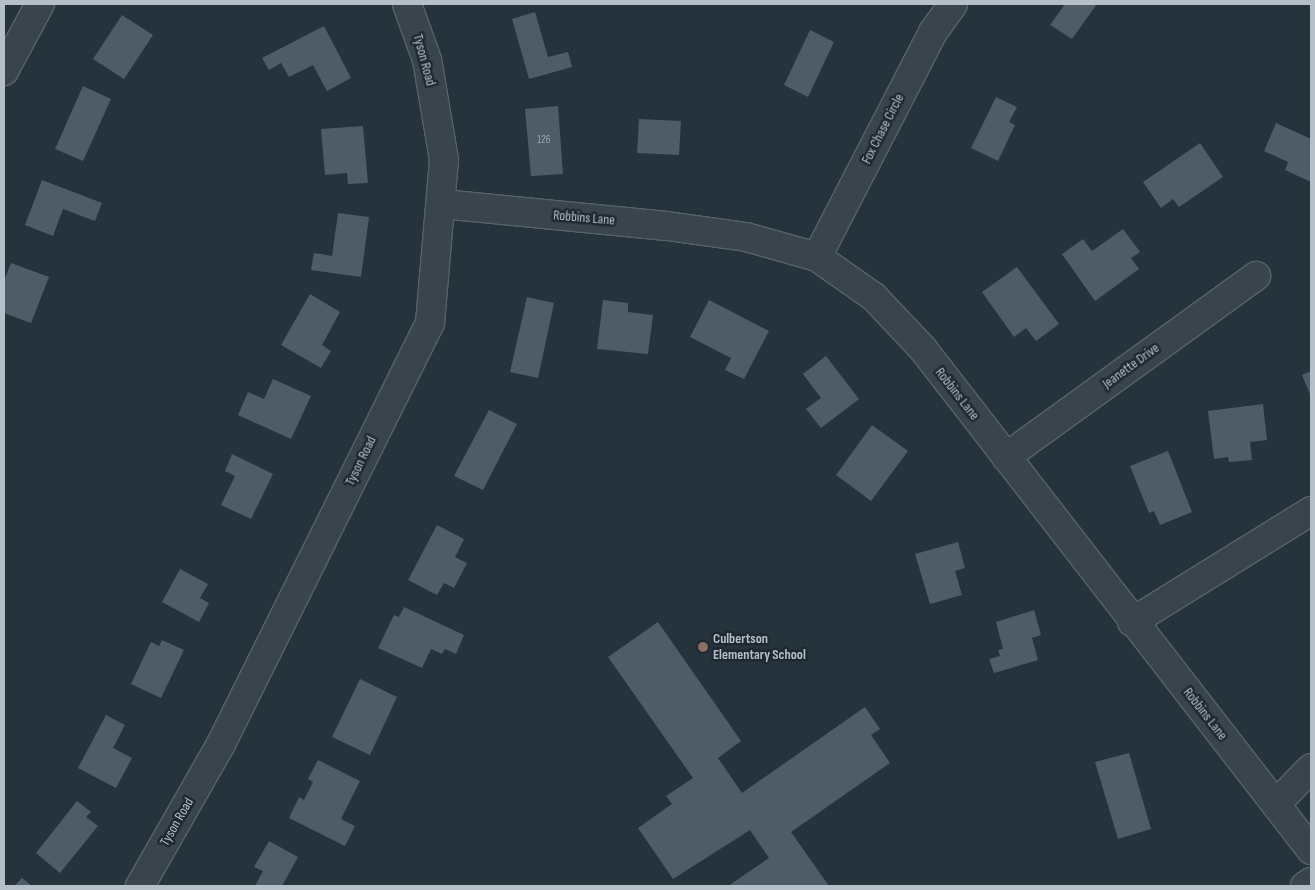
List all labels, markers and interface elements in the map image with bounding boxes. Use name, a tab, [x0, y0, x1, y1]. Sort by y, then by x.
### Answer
street label: Tyson Road	[409, 32, 439, 88]
street label: Fox Chase Circle	[858, 91, 908, 167]
house number: 126	[537, 133, 551, 147]
street label: Robbins Lane	[553, 207, 615, 229]
street label: Jeanette Drive	[1099, 340, 1163, 392]
street label: Robbins Lane	[931, 364, 983, 424]
street label: Tyson Road	[342, 434, 380, 488]
place label: Culbertson Elementary School	[713, 631, 806, 664]
marker: Culbertson Elementary School	[697, 641, 709, 653]
street label: Robbins Lane	[1179, 684, 1231, 744]
street label: Tyson Road	[157, 795, 197, 849]

